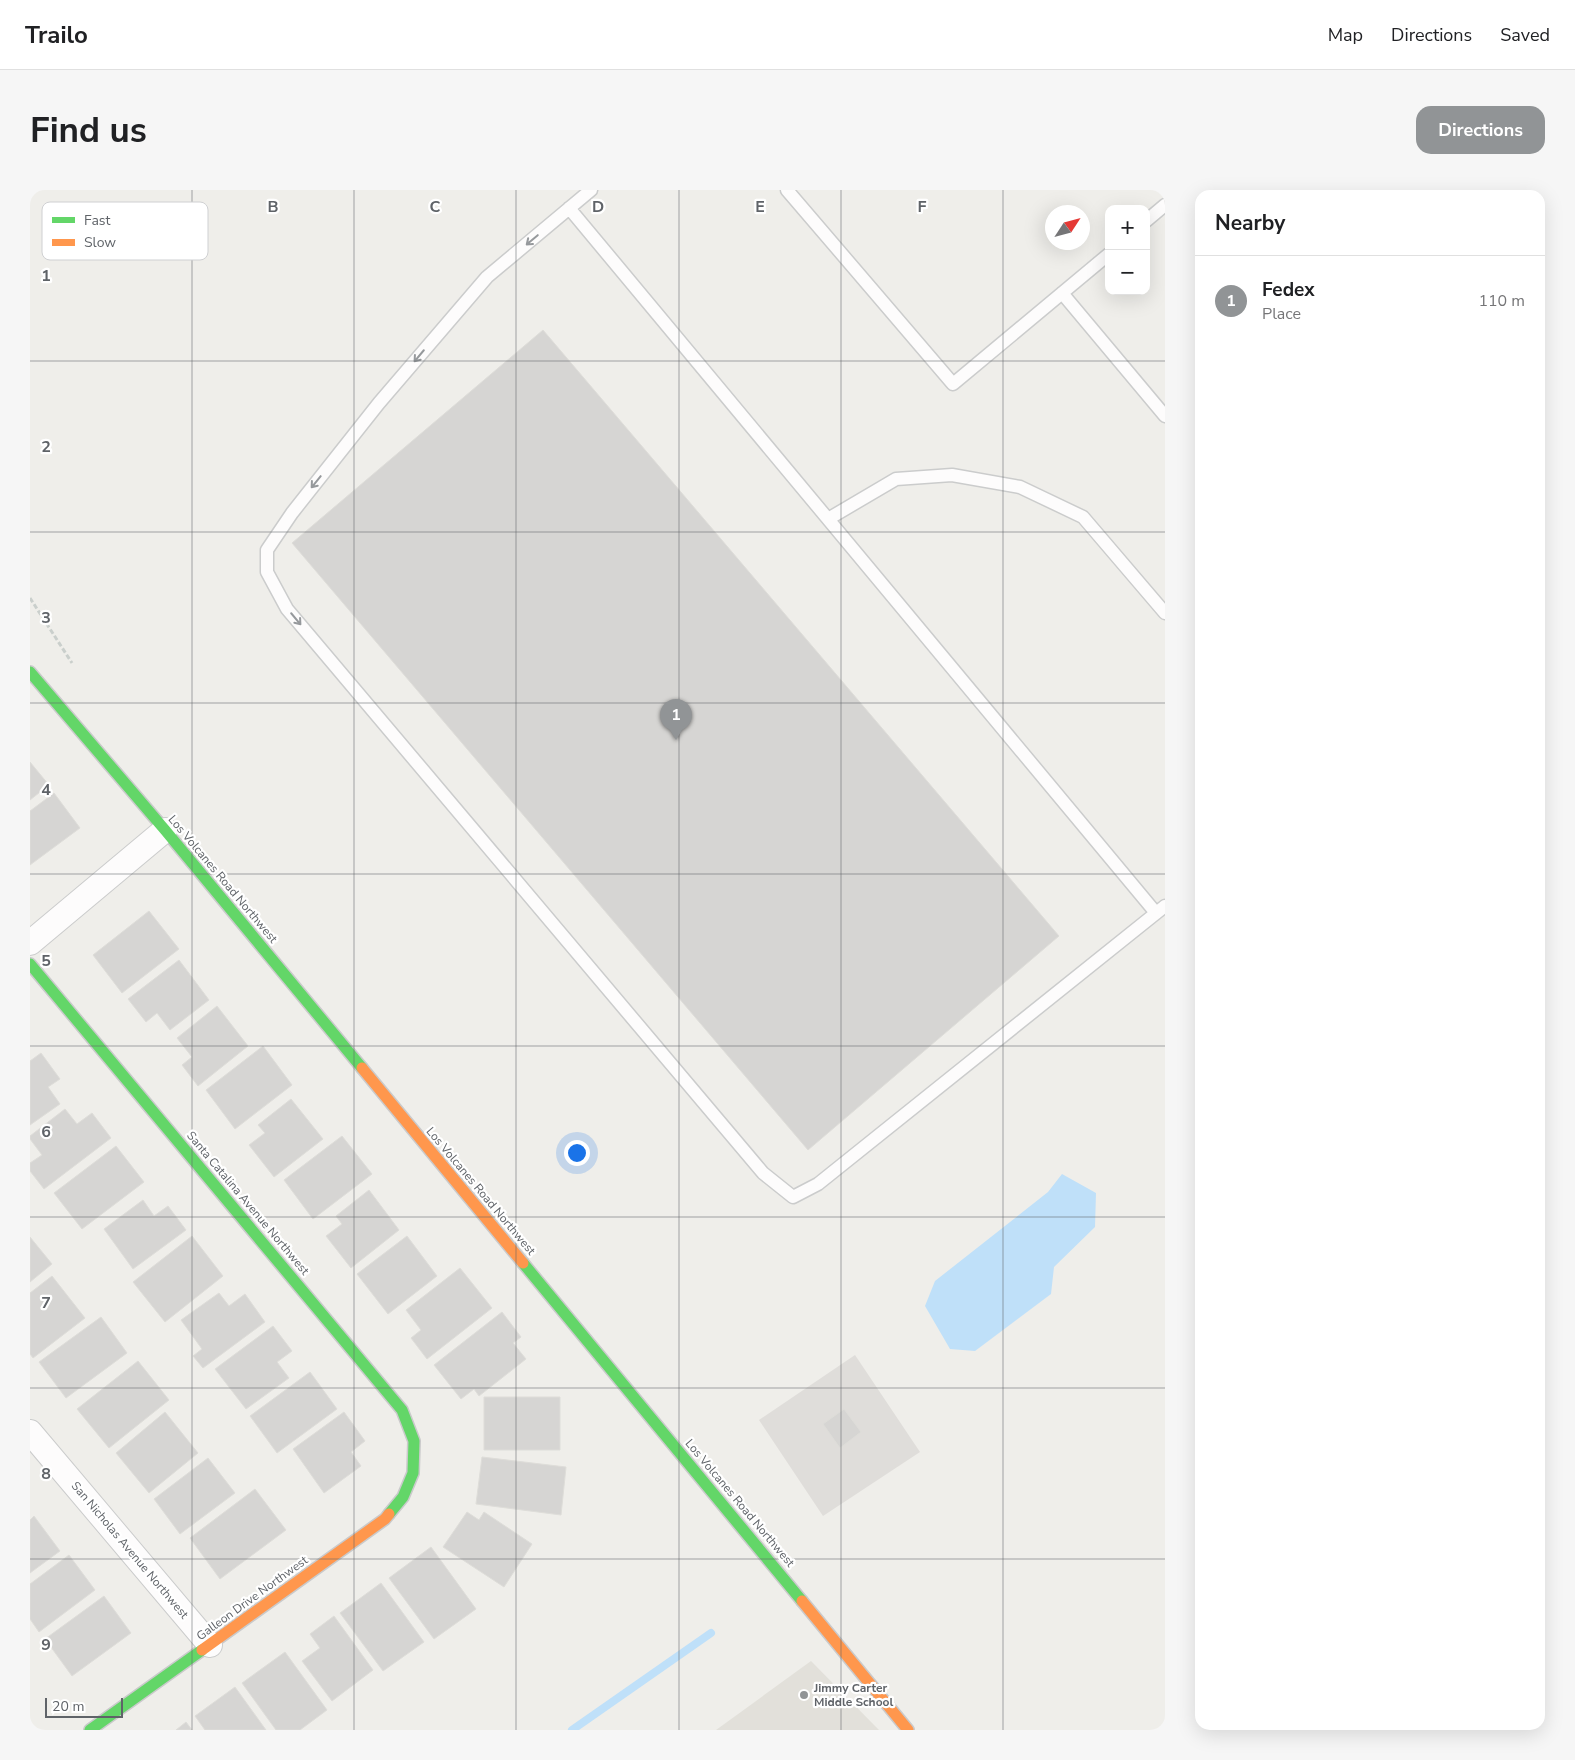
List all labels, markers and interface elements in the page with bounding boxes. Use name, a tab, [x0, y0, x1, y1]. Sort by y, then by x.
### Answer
text: Trailo	[25, 19, 88, 51]
text: Map	[1328, 23, 1363, 47]
text: Directions	[1391, 23, 1472, 47]
text: Saved	[1500, 23, 1550, 47]
button: Directions	[1416, 106, 1545, 154]
text: Find us	[30, 107, 147, 154]
text: B	[267, 196, 279, 218]
text: C	[430, 196, 441, 218]
text: D	[592, 196, 604, 218]
text: E	[755, 196, 765, 218]
text: F	[918, 196, 927, 218]
legend	[42, 202, 208, 260]
north arrow	[1045, 205, 1090, 250]
map controls	[1105, 205, 1150, 295]
button: +	[1105, 205, 1150, 250]
text: Nearby	[1215, 209, 1285, 237]
text: Fast	[84, 211, 110, 230]
text: Slow	[84, 233, 116, 252]
one-way arrow	[526, 234, 539, 245]
button: −	[1105, 250, 1150, 295]
text: 1	[41, 265, 51, 287]
text: Fedex	[1262, 277, 1315, 303]
text: 1	[1226, 290, 1236, 312]
text: 110 m	[1478, 290, 1525, 312]
text: Place	[1262, 303, 1301, 325]
one-way arrow	[414, 349, 425, 362]
text: 2	[41, 436, 51, 458]
one-way arrow	[311, 475, 322, 488]
text: 3	[41, 607, 51, 629]
one-way arrow	[291, 613, 302, 626]
pin: 1	[660, 699, 692, 740]
text: 4	[41, 779, 51, 801]
street label: Los Volcanes Road Northwest	[165, 812, 282, 947]
text: 5	[41, 950, 51, 972]
text: 6	[41, 1121, 51, 1143]
street label: Los Volcanes Road Northwest	[423, 1124, 540, 1259]
street label: Santa Catalina Avenue Northwest	[183, 1128, 313, 1279]
your location	[564, 1140, 590, 1166]
text: 7	[41, 1292, 51, 1314]
street label: Los Volcanes Road Northwest	[682, 1436, 799, 1571]
text: 8	[41, 1463, 51, 1485]
street label: San Nicholas Avenue Northwest	[68, 1478, 193, 1623]
street label: Galleon Drive Northwest	[193, 1552, 312, 1644]
text: 9	[41, 1634, 51, 1656]
place label: Jimmy Carter Middle School	[813, 1680, 893, 1710]
marker: Jimmy Carter Middle School	[798, 1689, 810, 1701]
scale bar	[45, 1695, 122, 1718]
text: 20 m	[52, 1697, 84, 1716]

